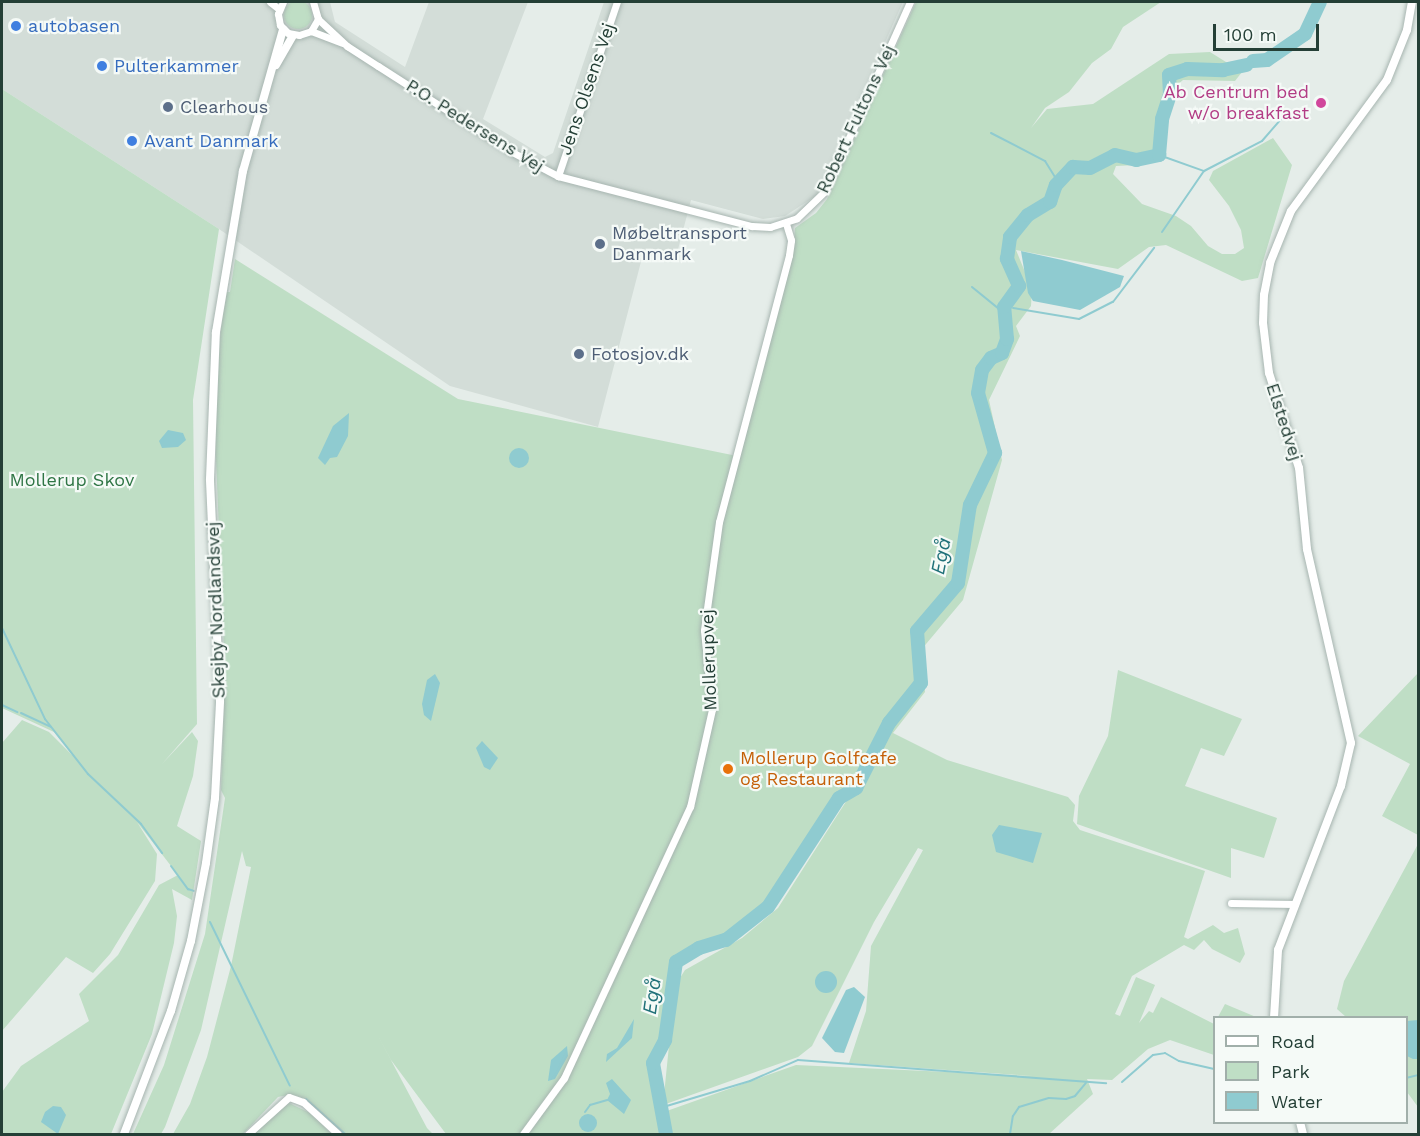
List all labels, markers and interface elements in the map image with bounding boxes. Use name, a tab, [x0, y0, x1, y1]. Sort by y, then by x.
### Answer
scale bar	[1216, 12, 1322, 50]
place label: autobasen	[28, 15, 120, 37]
marker: autobasen	[9, 19, 23, 33]
street label: Jens Olsens Vej	[554, 20, 620, 158]
text: 100 m	[1224, 24, 1277, 45]
street label: Robert Fultons Vej	[812, 41, 900, 197]
place label: Pulterkammer	[114, 55, 239, 77]
marker: Pulterkammer	[95, 59, 109, 73]
street label: P.O. Pedersens Vej	[402, 75, 548, 177]
place label: Ab Centrum bed w/o breakfast	[1164, 82, 1309, 124]
place label: Clearhous	[180, 96, 268, 118]
marker: Ab Centrum bed w/o breakfast	[1314, 96, 1328, 110]
marker: Clearhous	[161, 100, 175, 114]
place label: Avant Danmark	[144, 130, 278, 152]
marker: Avant Danmark	[125, 134, 139, 148]
place label: Møbeltransport Danmark	[612, 223, 747, 266]
marker: Møbeltransport Danmark	[593, 237, 607, 251]
place label: Fotosjov.dk	[591, 343, 689, 365]
marker: Fotosjov.dk	[572, 347, 586, 361]
street label: Elstedvej	[1261, 381, 1307, 463]
park label: Mollerup Skov	[10, 469, 134, 491]
street label: Skejby Nordlandsvej	[202, 521, 230, 699]
water label: Egå	[926, 536, 956, 576]
street label: Mollerupvej	[696, 609, 722, 711]
place label: Mollerup Golfcafe og Restaurant	[740, 748, 897, 790]
marker: Mollerup Golfcafe og Restaurant	[721, 762, 735, 776]
water label: Egå	[638, 976, 666, 1016]
legend	[1213, 1016, 1408, 1124]
text: Road	[1271, 1031, 1315, 1052]
text: Park	[1271, 1061, 1310, 1082]
text: Water	[1271, 1091, 1323, 1112]

